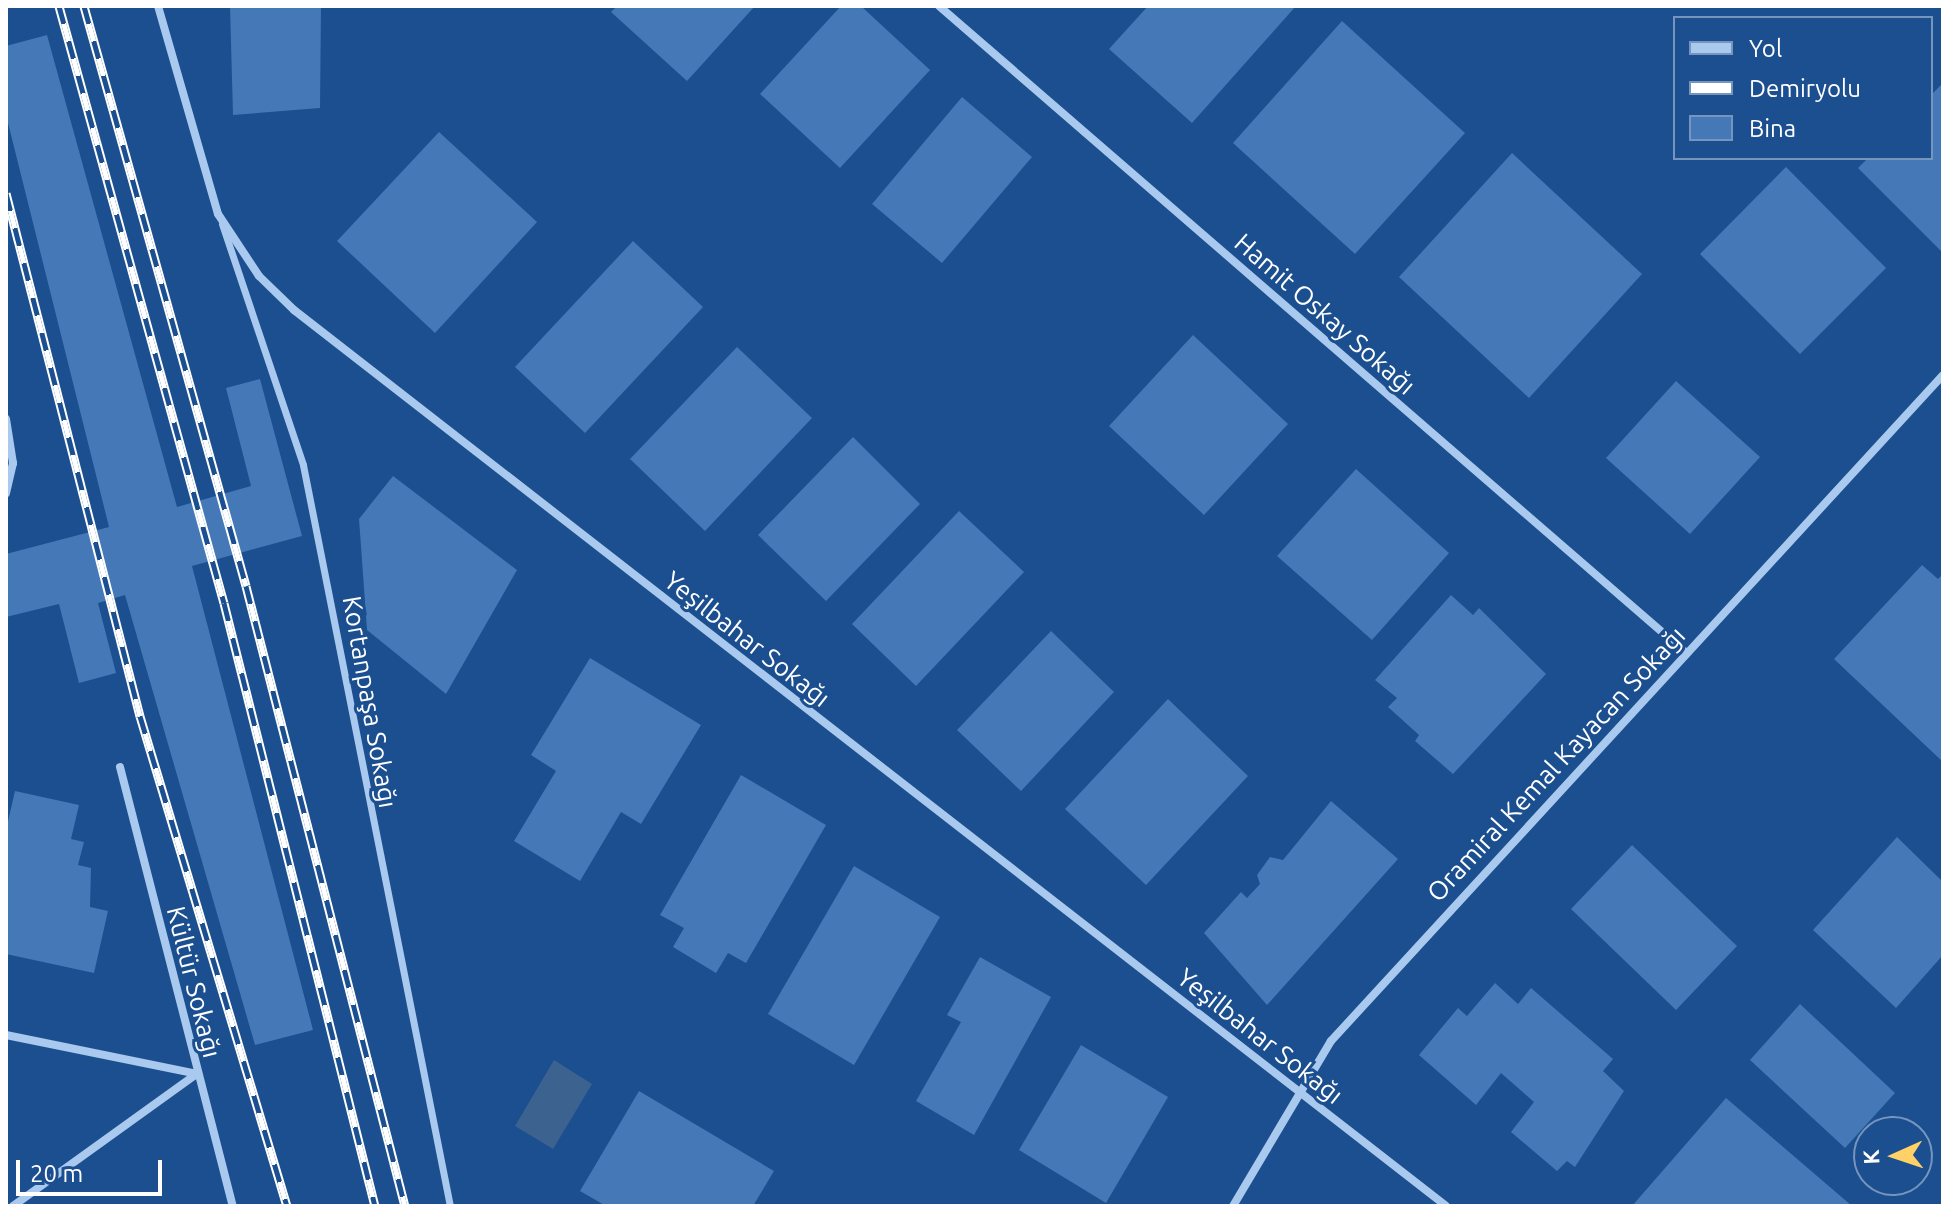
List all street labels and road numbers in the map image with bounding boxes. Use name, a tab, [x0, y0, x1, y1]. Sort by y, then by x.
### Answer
street label: Hamit Oskay Sokağı	[1228, 227, 1422, 401]
street label: Yeşilbahar Sokağı	[658, 565, 836, 713]
street label: Kortanpaşa Sokağı	[336, 594, 404, 810]
street label: Oramiral Kemal Kayacan Sokağı	[1420, 620, 1692, 908]
street label: Kültür Sokağı	[160, 903, 228, 1061]
street label: Yeşilbahar Sokağı	[1171, 962, 1349, 1110]

